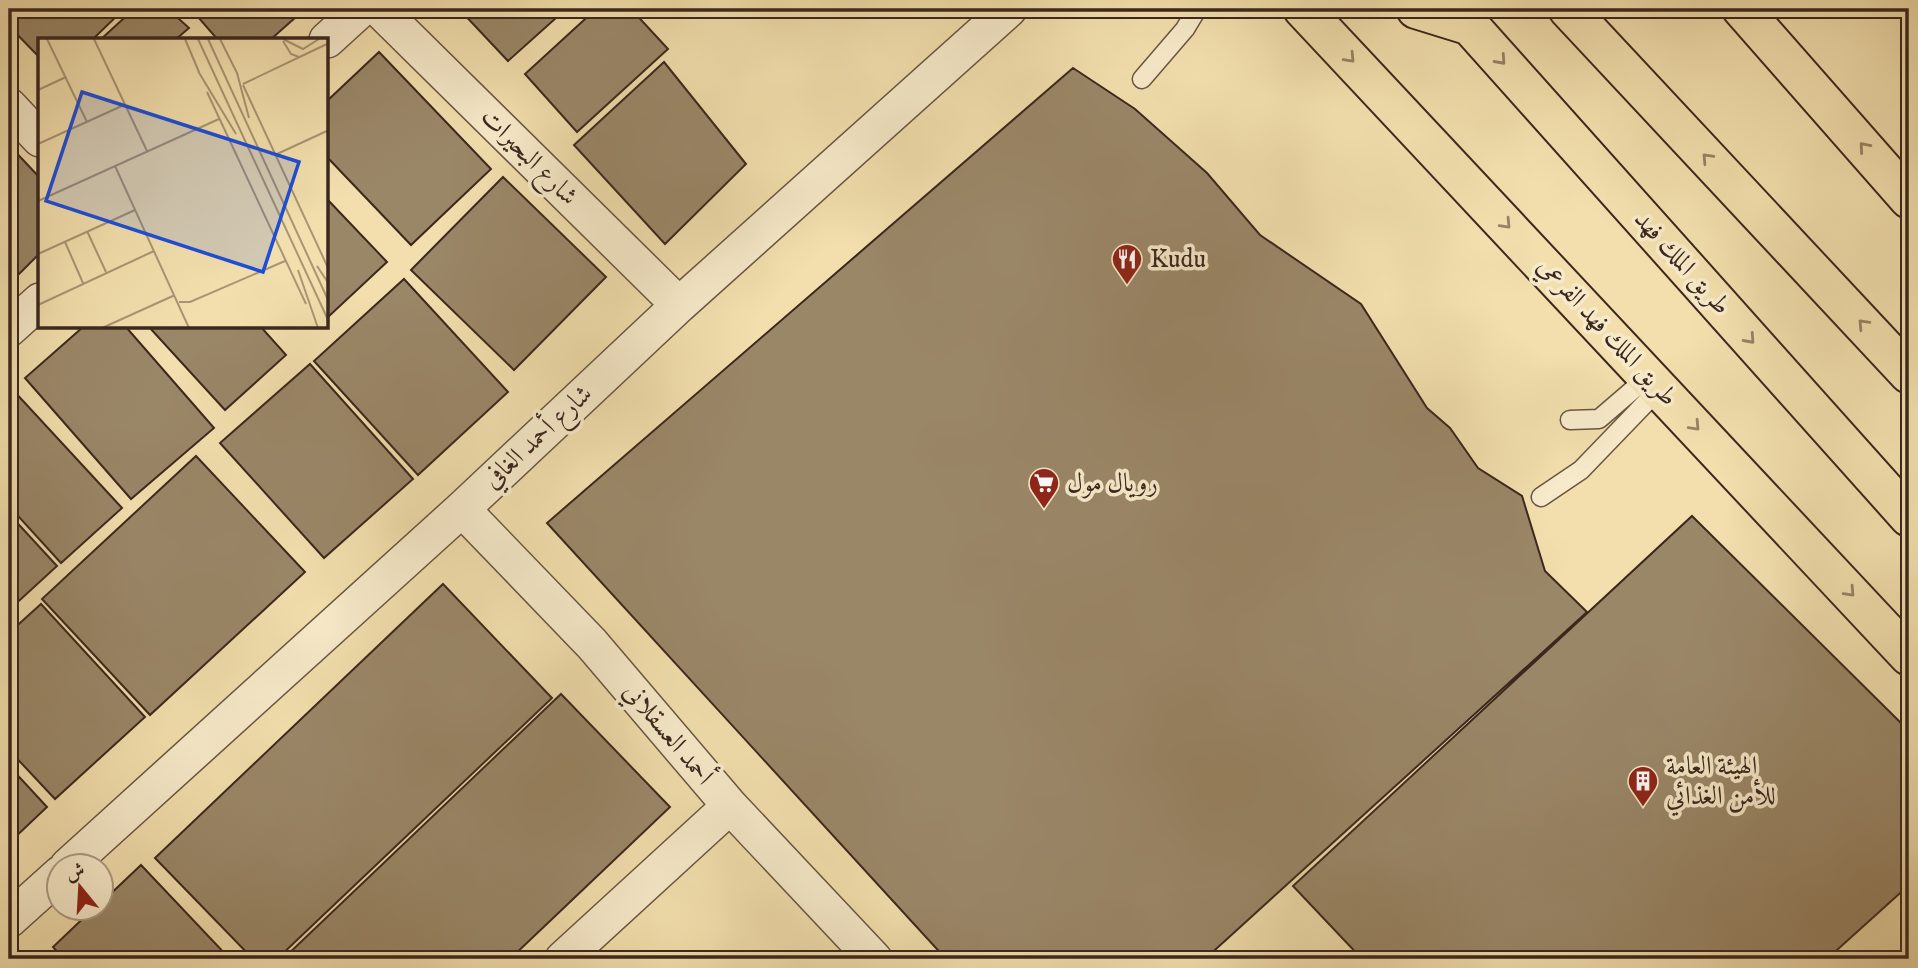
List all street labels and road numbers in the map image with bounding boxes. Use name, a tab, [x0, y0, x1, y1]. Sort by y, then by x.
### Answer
street label: شارع البحيرات	[470, 101, 585, 216]
street label: طريق الملك فهد	[1626, 204, 1738, 322]
street label: طريق الملك فهد الفرعي	[1526, 250, 1685, 416]
street label: شارع أحمد الغافي	[475, 376, 602, 499]
street label: أحمد العسقلاني	[612, 675, 722, 795]

